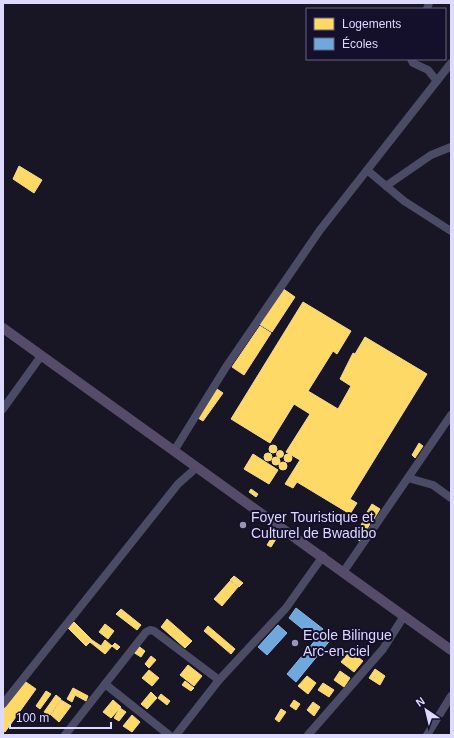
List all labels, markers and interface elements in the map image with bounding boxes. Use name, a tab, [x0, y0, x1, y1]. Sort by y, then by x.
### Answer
legend	[306, 8, 446, 60]
text: Logements	[342, 17, 401, 31]
text: Écoles	[342, 36, 378, 51]
place label: Foyer Touristique et Culturel de Bwadibo	[251, 509, 377, 541]
marker: Foyer Touristique et Culturel de Bwadibo	[238, 520, 248, 530]
place label: Ecole Bilingue Arc-en-ciel	[303, 627, 392, 659]
marker: Ecole Bilingue Arc-en-ciel	[290, 638, 300, 648]
north arrow	[406, 690, 446, 730]
text: N	[414, 695, 427, 709]
scale bar	[10, 704, 111, 730]
text: 100 m	[16, 711, 49, 725]

